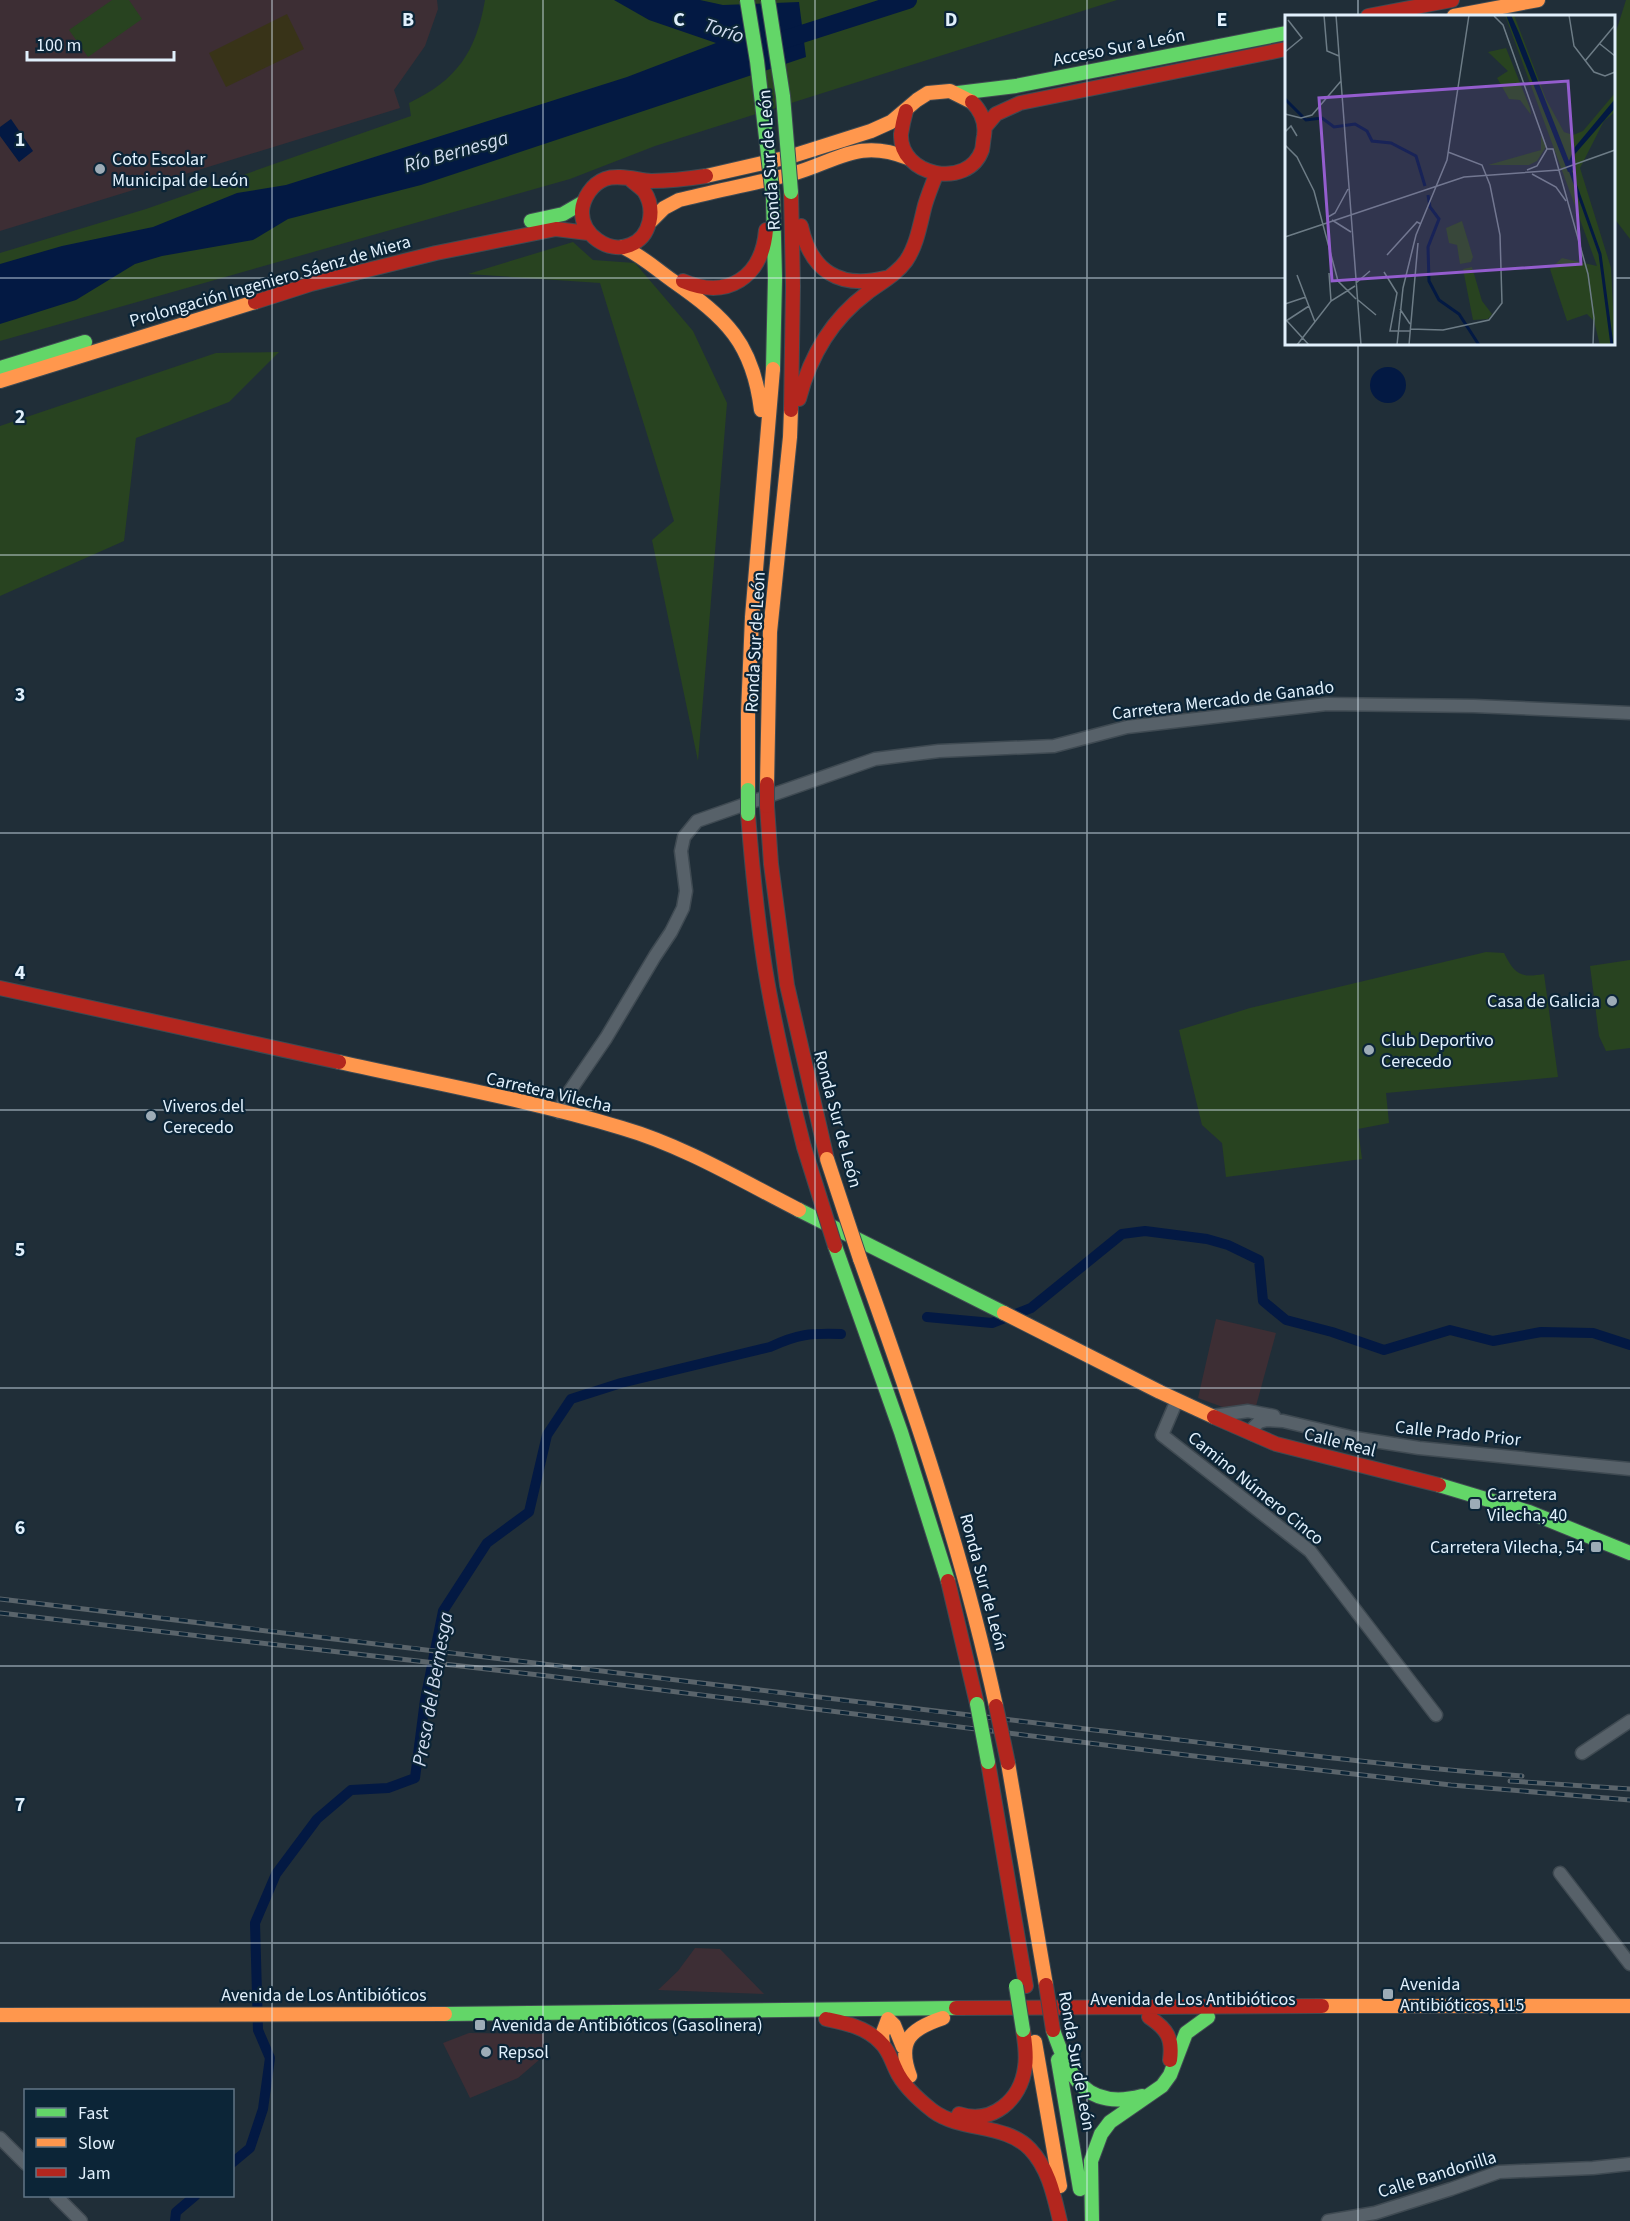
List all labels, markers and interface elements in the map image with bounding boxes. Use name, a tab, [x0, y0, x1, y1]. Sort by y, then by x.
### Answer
text: B	[402, 6, 414, 34]
text: C	[673, 6, 685, 34]
text: D	[945, 6, 957, 34]
text: E	[1217, 6, 1227, 34]
water label: Torío	[700, 11, 747, 51]
inset map	[1285, 15, 1615, 345]
street label: Acceso Sur a León	[1051, 22, 1187, 73]
scale bar	[27, 24, 174, 62]
text: 100 m	[36, 33, 81, 58]
street label: Ronda Sur de León	[752, 89, 787, 231]
water label: Río Bernesga	[401, 124, 512, 180]
text: 1	[15, 126, 25, 154]
place label: Coto Escolar Municipal de León	[112, 147, 248, 193]
marker: Coto Escolar Municipal de León	[93, 162, 107, 176]
street label: Prolongación Ingeniero Sáenz de Miera	[127, 229, 414, 334]
text: 2	[15, 403, 25, 431]
street label: Ronda Sur de León	[739, 571, 772, 713]
street label: Carretera Mercado de Ganado	[1111, 674, 1336, 727]
text: 3	[15, 681, 25, 709]
text: 4	[15, 959, 26, 987]
place label: Casa de Galicia	[1487, 989, 1600, 1014]
marker: Casa de Galicia	[1605, 994, 1619, 1008]
place label: Club Deportivo Cerecedo	[1381, 1028, 1494, 1074]
marker: Club Deportivo Cerecedo	[1362, 1043, 1376, 1057]
street label: Ronda Sur de León	[807, 1048, 868, 1191]
street label: Carretera Vilecha	[484, 1066, 614, 1119]
place label: Viveros del Cerecedo	[163, 1094, 244, 1140]
marker: Viveros del Cerecedo	[144, 1109, 158, 1123]
text: 5	[15, 1236, 25, 1264]
street label: Calle Prado Prior	[1394, 1414, 1523, 1453]
street label: Calle Real	[1301, 1421, 1379, 1464]
street label: Camino Número Cinco	[1182, 1426, 1329, 1551]
place label: Carretera Vilecha, 40	[1487, 1482, 1567, 1528]
marker: Carretera Vilecha, 40	[1468, 1497, 1482, 1511]
street label: Ronda Sur de León	[953, 1511, 1014, 1654]
text: 6	[15, 1514, 25, 1542]
place label: Carretera Vilecha, 54	[1430, 1535, 1584, 1560]
marker: Carretera Vilecha, 54	[1589, 1540, 1603, 1554]
water label: Presa del Bernesga	[406, 1609, 460, 1769]
text: 7	[15, 1791, 25, 1819]
place label: Avenida Antibióticos, 115	[1400, 1972, 1525, 2018]
street label: Avenida de Los Antibióticos	[221, 1983, 427, 2008]
street label: Avenida de Los Antibióticos	[1090, 1987, 1296, 2012]
marker: Avenida Antibióticos, 115	[1381, 1987, 1395, 2001]
street label: Ronda Sur de León	[1052, 1989, 1101, 2133]
place label: Avenida de Antibióticos (Gasolinera)	[492, 2013, 763, 2038]
marker: Avenida de Antibióticos (Gasolinera)	[473, 2018, 487, 2032]
place label: Repsol	[498, 2040, 549, 2065]
marker: Repsol	[479, 2045, 493, 2059]
legend	[24, 2089, 234, 2197]
text: Fast	[78, 2101, 109, 2126]
text: Slow	[78, 2131, 115, 2156]
street label: Calle Bandonilla	[1375, 2145, 1500, 2204]
text: Jam	[78, 2161, 111, 2186]

